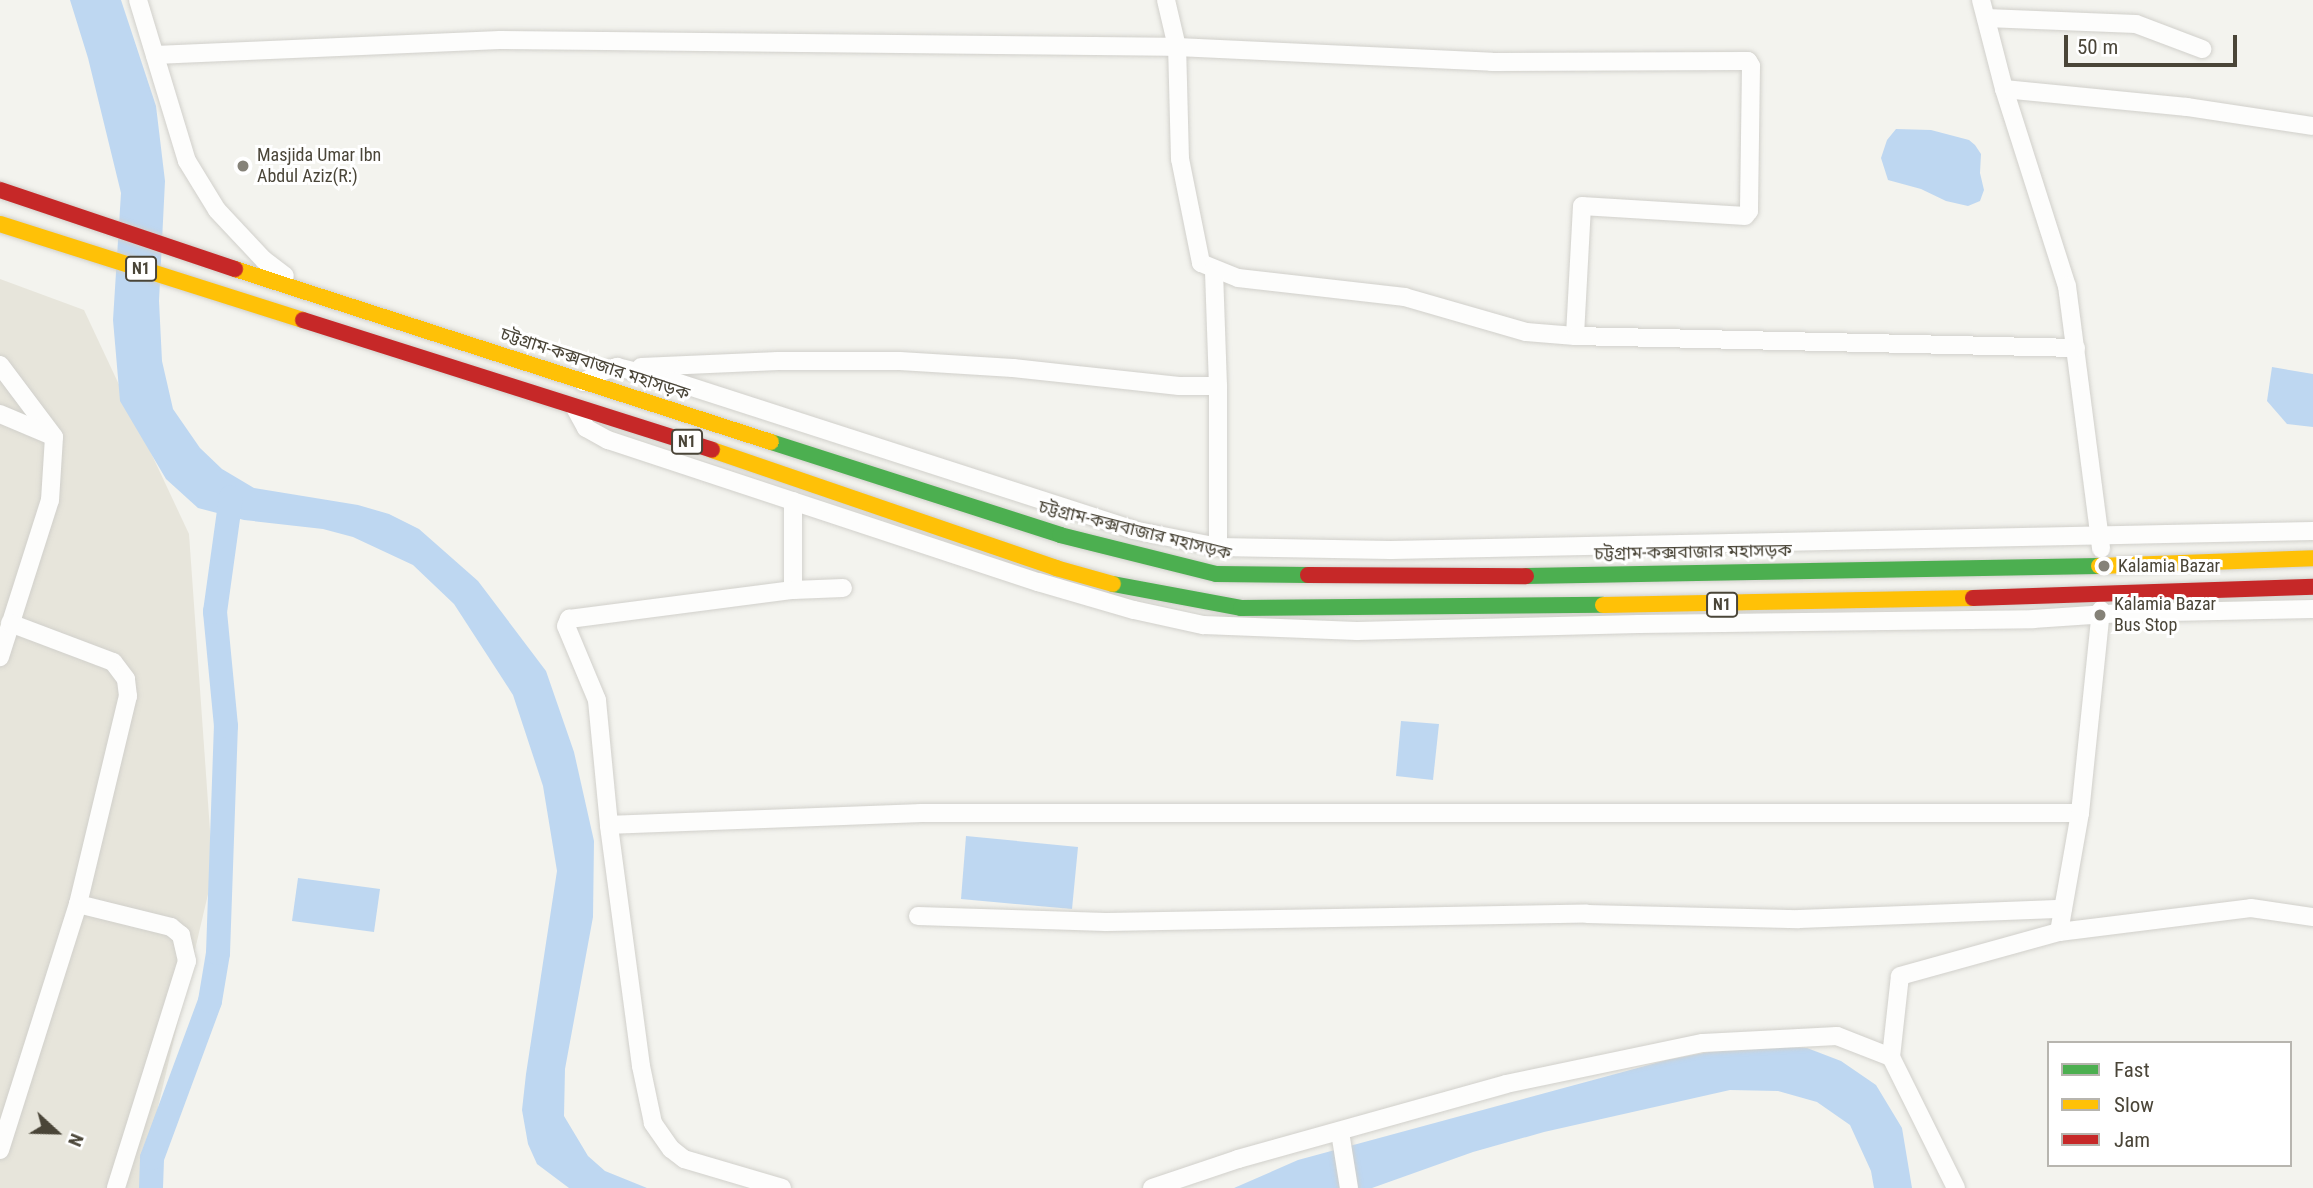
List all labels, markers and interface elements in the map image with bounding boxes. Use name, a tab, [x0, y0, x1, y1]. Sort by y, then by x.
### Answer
scale bar	[2068, 21, 2241, 65]
text: 50 m	[2077, 35, 2118, 59]
place label: Masjida Umar Ibn Abdul Aziz(R:)	[257, 145, 381, 188]
marker: Masjida Umar Ibn Abdul Aziz(R:)	[235, 158, 251, 174]
road number: N1	[124, 256, 158, 282]
street label: চট্টগ্রাম-কক্সবাজার মহাসড়ক	[498, 323, 692, 405]
road number: N1	[670, 430, 704, 454]
street label: চট্টগ্রাম-কক্সবাজার মহাসড়ক	[1036, 496, 1234, 564]
street label: চট্টগ্রাম-কক্সবাজার মহাসড়ক	[1594, 539, 1792, 565]
place label: Kalamia Bazar	[2118, 555, 2220, 577]
marker: Kalamia Bazar	[2096, 558, 2112, 574]
road number: N1	[1704, 592, 1740, 618]
place label: Kalamia Bazar Bus Stop	[2114, 594, 2216, 636]
marker: Kalamia Bazar Bus Stop	[2092, 607, 2108, 623]
legend	[2047, 1041, 2292, 1167]
text: Fast	[2114, 1058, 2150, 1082]
text: Slow	[2114, 1093, 2154, 1117]
north arrow	[21, 1097, 91, 1167]
text: Jam	[2114, 1128, 2150, 1152]
text: N	[63, 1130, 89, 1150]

